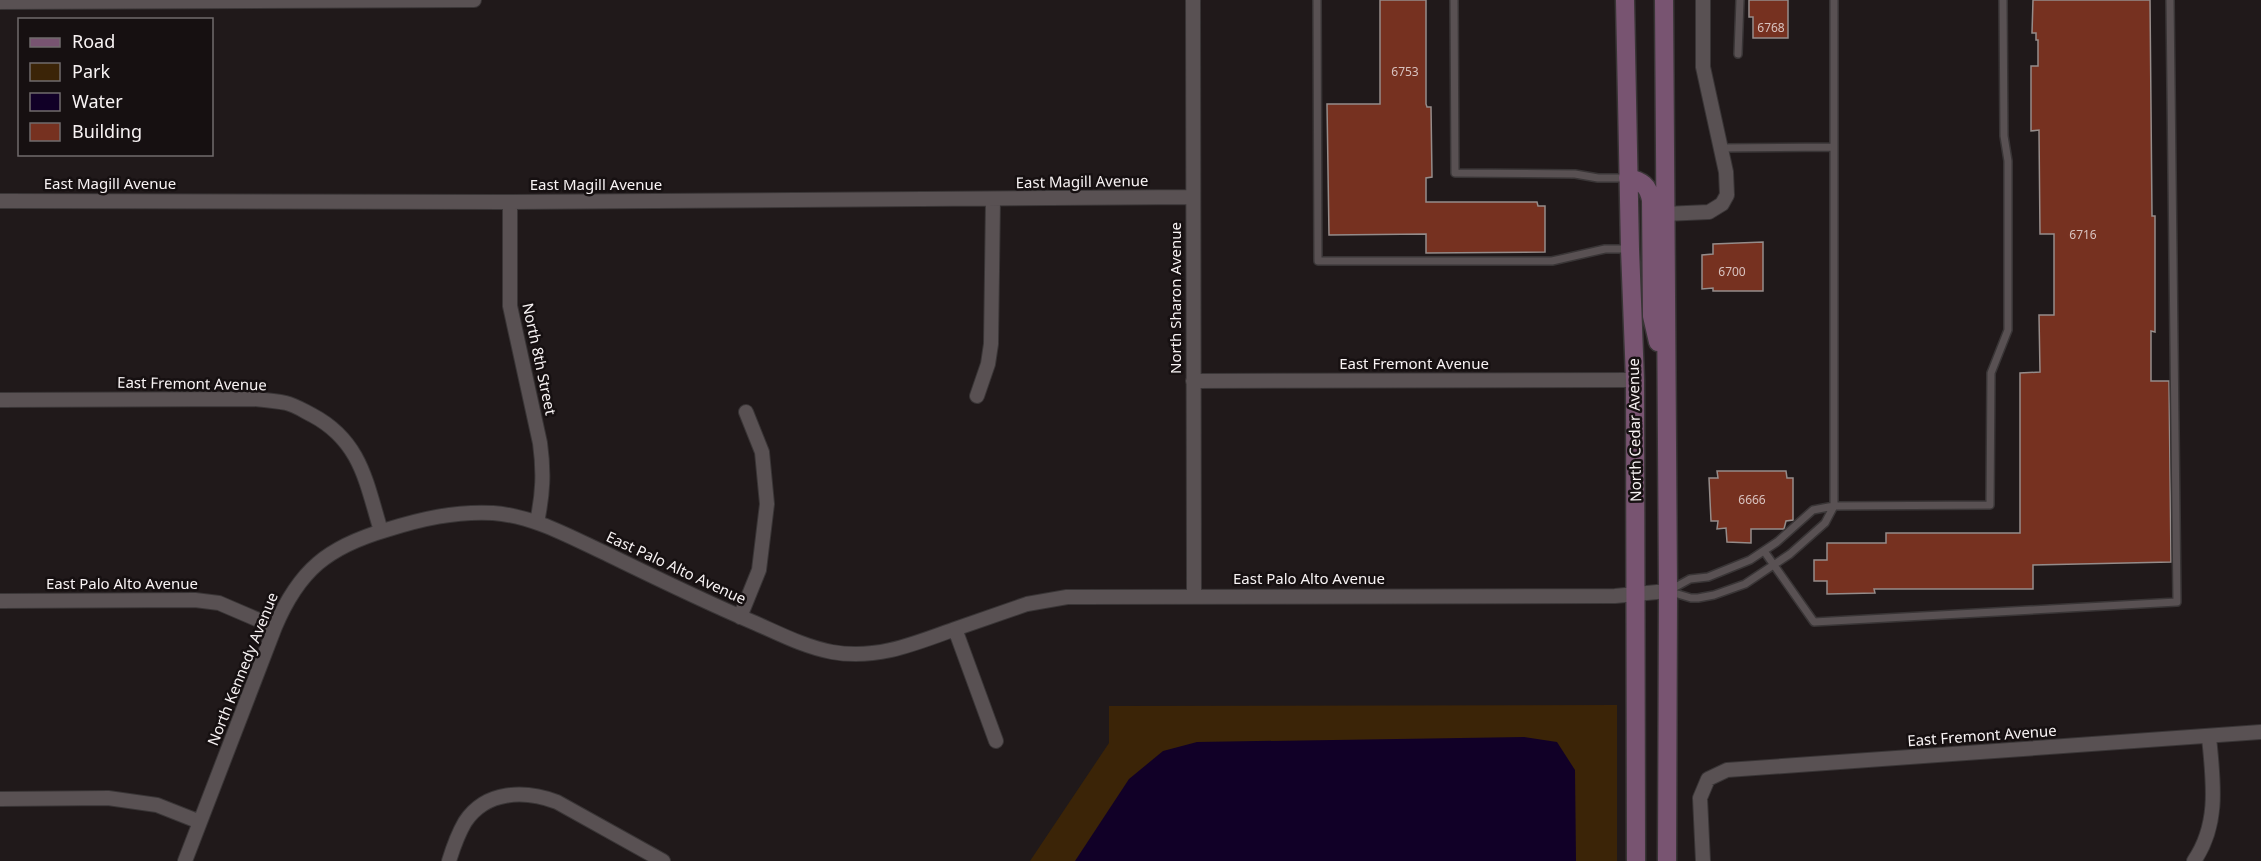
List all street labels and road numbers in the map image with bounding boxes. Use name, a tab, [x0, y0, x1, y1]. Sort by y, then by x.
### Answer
street label: East Magill Avenue	[1015, 170, 1148, 192]
street label: East Magill Avenue	[44, 173, 176, 193]
street label: East Magill Avenue	[530, 174, 662, 194]
street label: North Sharon Avenue	[1165, 222, 1185, 374]
street label: North 8th Street	[518, 301, 562, 417]
street label: East Fremont Avenue	[1339, 353, 1489, 373]
street label: North Cedar Avenue	[1623, 358, 1645, 502]
street label: East Fremont Avenue	[117, 372, 267, 394]
street label: East Palo Alto Avenue	[603, 526, 750, 608]
street label: East Palo Alto Avenue	[1233, 568, 1385, 588]
street label: East Palo Alto Avenue	[46, 573, 198, 593]
street label: North Kennedy Avenue	[202, 589, 282, 748]
street label: East Fremont Avenue	[1907, 720, 2057, 750]

